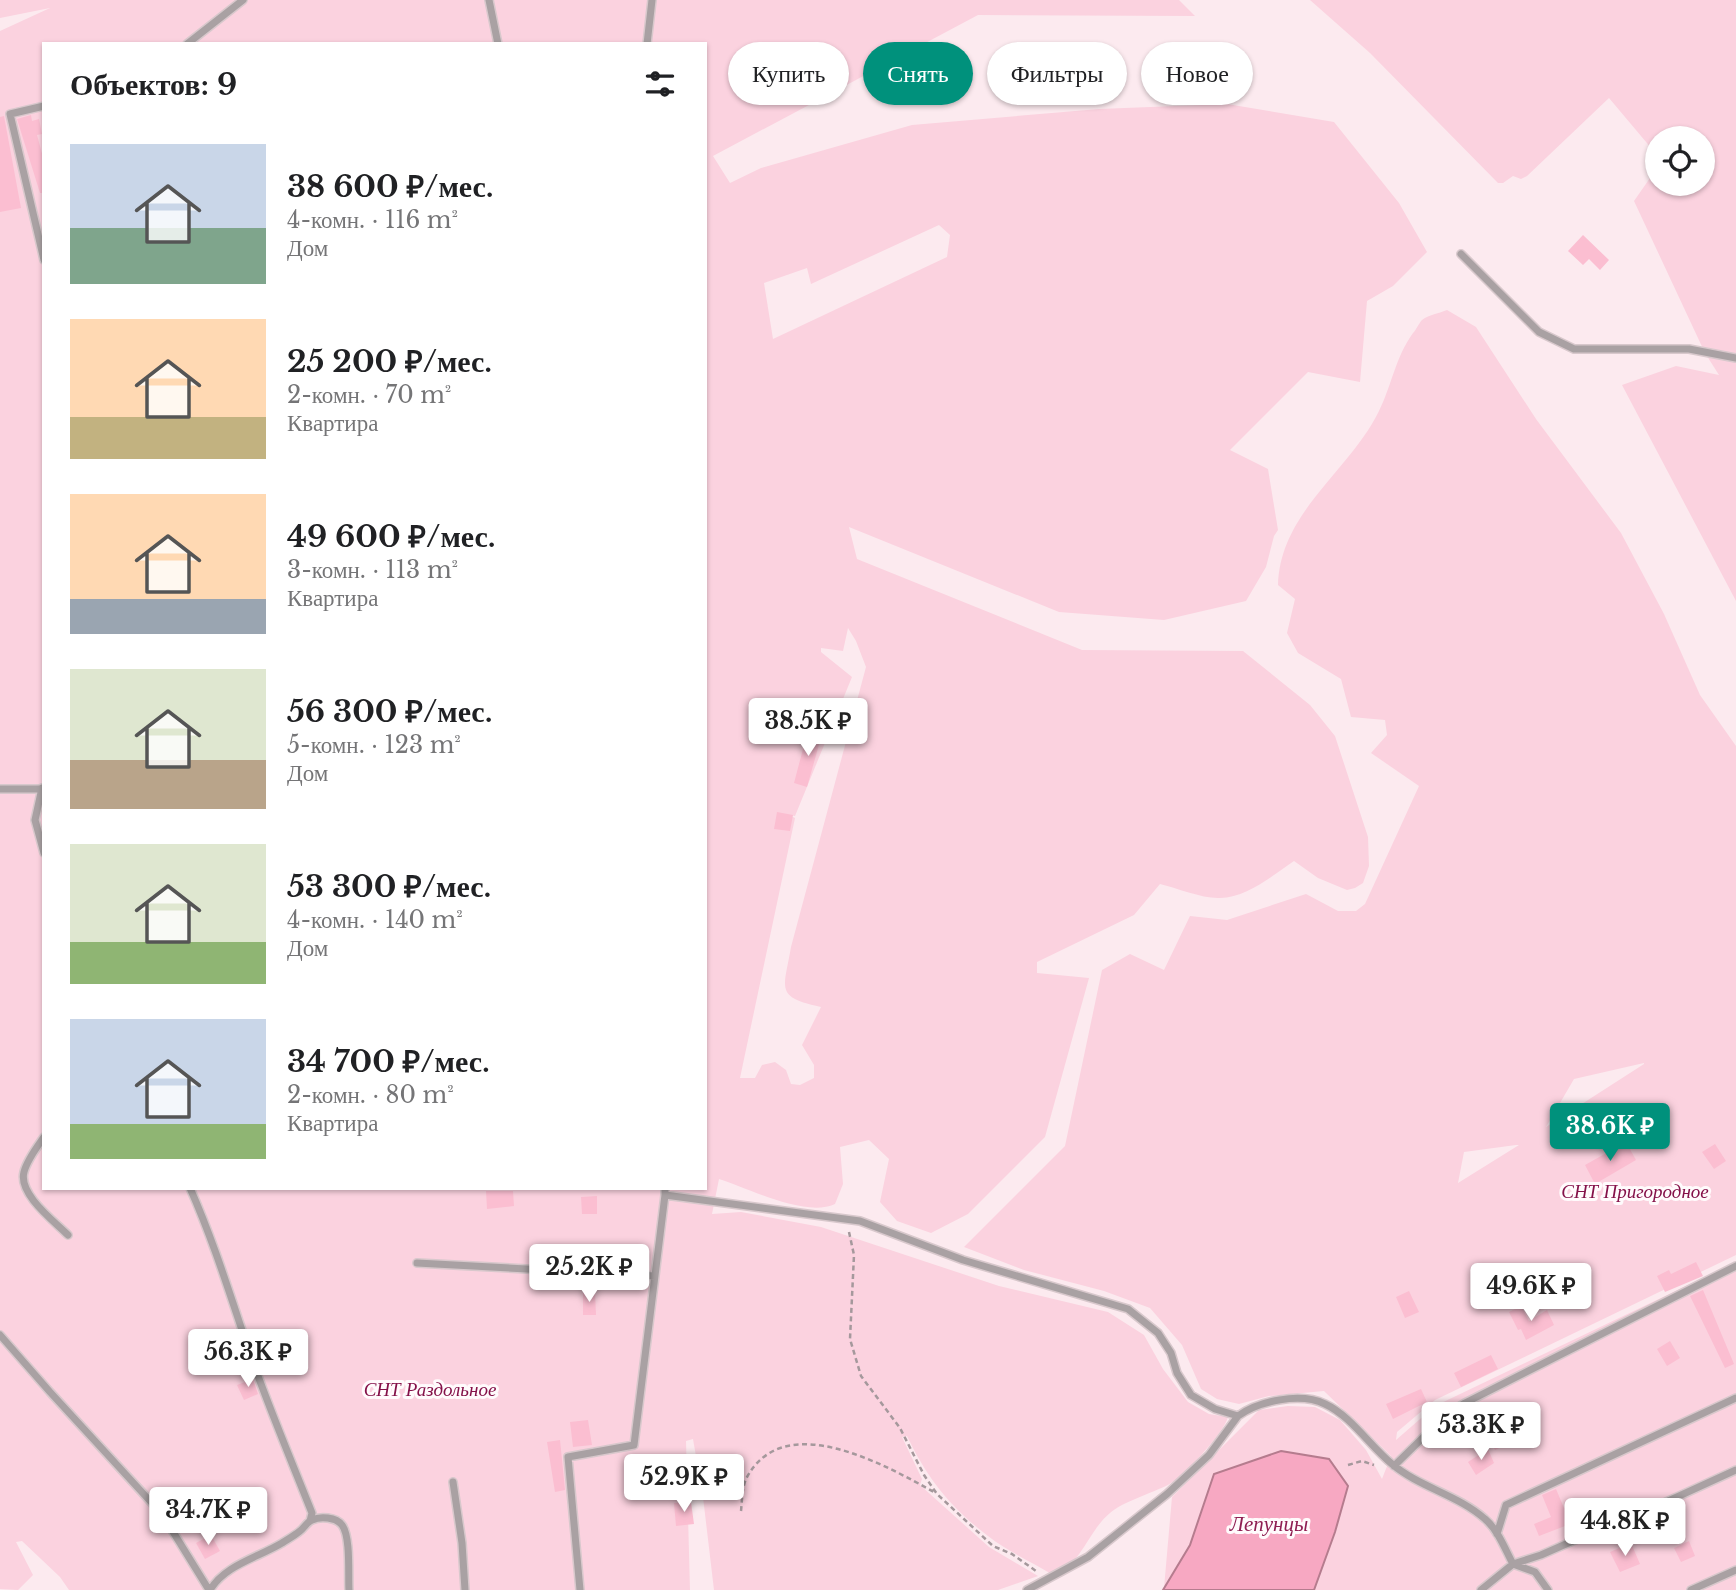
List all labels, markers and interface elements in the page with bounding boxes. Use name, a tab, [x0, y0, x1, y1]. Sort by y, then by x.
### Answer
chip: Купить	[728, 42, 849, 105]
chip: Снять	[863, 42, 973, 105]
chip: Фильтры	[987, 42, 1127, 105]
chip: Новое	[1141, 42, 1253, 105]
icon: filters	[641, 65, 679, 103]
text: Объектов: 9	[70, 66, 237, 103]
map controls	[1645, 126, 1715, 196]
button: locate	[1645, 126, 1715, 196]
text: 38 600 ₽/мес.	[287, 168, 494, 205]
icon: home	[126, 172, 210, 256]
text: 4-комн. · 116 m²	[287, 206, 458, 234]
text: Дом	[287, 234, 328, 262]
text: 25 200 ₽/мес.	[287, 343, 492, 380]
icon: home	[126, 347, 210, 431]
text: 2-комн. · 70 m²	[287, 381, 451, 409]
text: Квартира	[287, 409, 378, 437]
text: 49 600 ₽/мес.	[287, 518, 496, 555]
icon: home	[126, 522, 210, 606]
text: 3-комн. · 113 m²	[287, 556, 458, 584]
text: Квартира	[287, 584, 378, 612]
text: 56 300 ₽/мес.	[287, 693, 492, 730]
icon: home	[126, 697, 210, 781]
pin: 38.5K ₽	[743, 698, 873, 758]
text: 38.5K ₽	[765, 707, 851, 735]
text: 5-комн. · 123 m²	[287, 731, 461, 759]
text: Дом	[287, 759, 328, 787]
text: 53 300 ₽/мес.	[287, 868, 491, 905]
icon: home	[126, 872, 210, 956]
text: 4-комн. · 140 m²	[287, 906, 463, 934]
text: Дом	[287, 934, 328, 962]
text: 34 700 ₽/мес.	[287, 1043, 490, 1080]
icon: home	[126, 1047, 210, 1131]
text: 2-комн. · 80 m²	[287, 1081, 454, 1109]
pin: 38.6K ₽	[1545, 1104, 1675, 1163]
text: Квартира	[287, 1109, 378, 1137]
text: 38.6K ₽	[1566, 1112, 1654, 1140]
park label: СНТ Пригородное	[1561, 1180, 1709, 1203]
pin: 25.2K ₽	[524, 1244, 654, 1304]
text: 25.2K ₽	[545, 1253, 633, 1281]
pin: 49.6K ₽	[1466, 1264, 1596, 1323]
text: 49.6K ₽	[1486, 1272, 1576, 1300]
pin: 56.3K ₽	[183, 1330, 313, 1389]
text: 56.3K ₽	[204, 1338, 292, 1366]
park label: СНТ Раздольное	[364, 1378, 496, 1401]
pin: 53.3K ₽	[1416, 1402, 1546, 1462]
text: 53.3K ₽	[1438, 1411, 1524, 1439]
pin: 52.9K ₽	[619, 1454, 749, 1514]
text: 52.9K ₽	[640, 1463, 728, 1491]
pin: 34.7K ₽	[143, 1488, 273, 1547]
text: 34.7K ₽	[165, 1496, 251, 1524]
pin: 44.8K ₽	[1560, 1498, 1690, 1558]
text: 44.8K ₽	[1580, 1507, 1670, 1535]
water label: Лепунцы	[1229, 1511, 1308, 1537]

